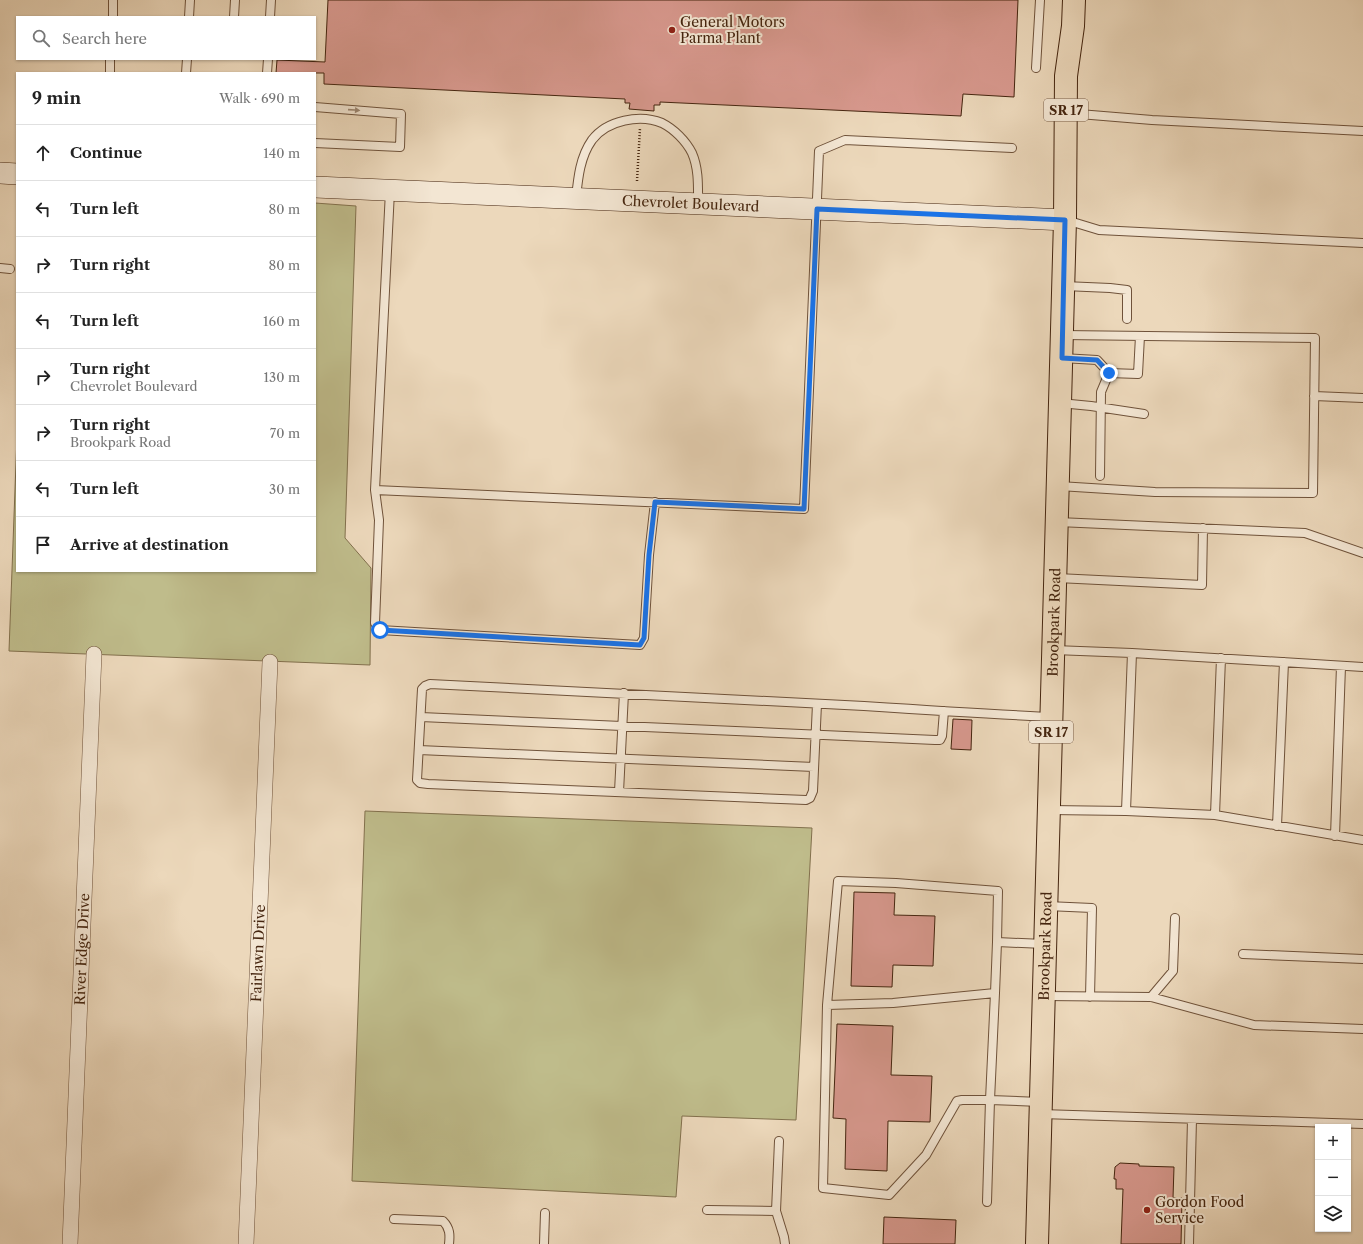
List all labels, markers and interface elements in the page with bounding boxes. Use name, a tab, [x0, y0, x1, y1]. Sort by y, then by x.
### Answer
place label: General Motors Parma Plant	[680, 13, 785, 47]
search box	[16, 16, 316, 60]
marker: General Motors Parma Plant	[667, 25, 677, 35]
icon: search	[30, 27, 52, 49]
text: Search here	[62, 29, 147, 48]
text: 9 min	[32, 88, 81, 108]
text: Walk · 690 m	[219, 90, 300, 106]
road number: SR 17	[1044, 99, 1088, 121]
one-way arrow	[348, 107, 360, 114]
icon: ahead	[32, 142, 54, 164]
text: Continue	[70, 143, 142, 162]
text: 140 m	[263, 145, 300, 161]
street label: Chevrolet Boulevard	[622, 192, 760, 216]
icon: left	[32, 198, 54, 220]
text: Turn left	[70, 199, 139, 218]
text: 80 m	[268, 201, 300, 217]
icon: right	[32, 254, 54, 276]
text: Turn right	[70, 255, 150, 274]
text: 80 m	[268, 257, 300, 273]
icon: left	[32, 310, 54, 332]
text: Turn left	[70, 311, 139, 330]
text: 160 m	[263, 313, 300, 329]
text: Turn right	[70, 359, 150, 378]
route end	[1100, 364, 1118, 382]
icon: right	[32, 366, 54, 388]
text: 130 m	[264, 369, 300, 385]
text: Chevrolet Boulevard	[70, 378, 197, 394]
text: Turn right	[70, 415, 150, 434]
icon: right	[32, 422, 54, 444]
text: 70 m	[270, 425, 300, 441]
text: Brookpark Road	[70, 434, 171, 450]
icon: left	[32, 478, 54, 500]
text: Turn left	[70, 479, 139, 498]
text: 30 m	[269, 481, 300, 497]
icon: arrive	[32, 534, 54, 556]
text: Arrive at destination	[70, 535, 229, 554]
street label: Brookpark Road	[1044, 567, 1064, 677]
route start	[371, 621, 389, 639]
road number: SR 17	[1029, 721, 1073, 743]
street label: Brookpark Road	[1035, 891, 1056, 1001]
street label: River Edge Drive	[71, 893, 93, 1006]
street label: Fairlawn Drive	[247, 904, 269, 1003]
map controls	[1315, 1124, 1351, 1232]
button: +	[1315, 1124, 1351, 1160]
button: −	[1315, 1160, 1351, 1196]
place label: Gordon Food Service	[1155, 1193, 1245, 1227]
button: layers	[1315, 1196, 1351, 1232]
marker: Gordon Food Service	[1142, 1205, 1152, 1215]

